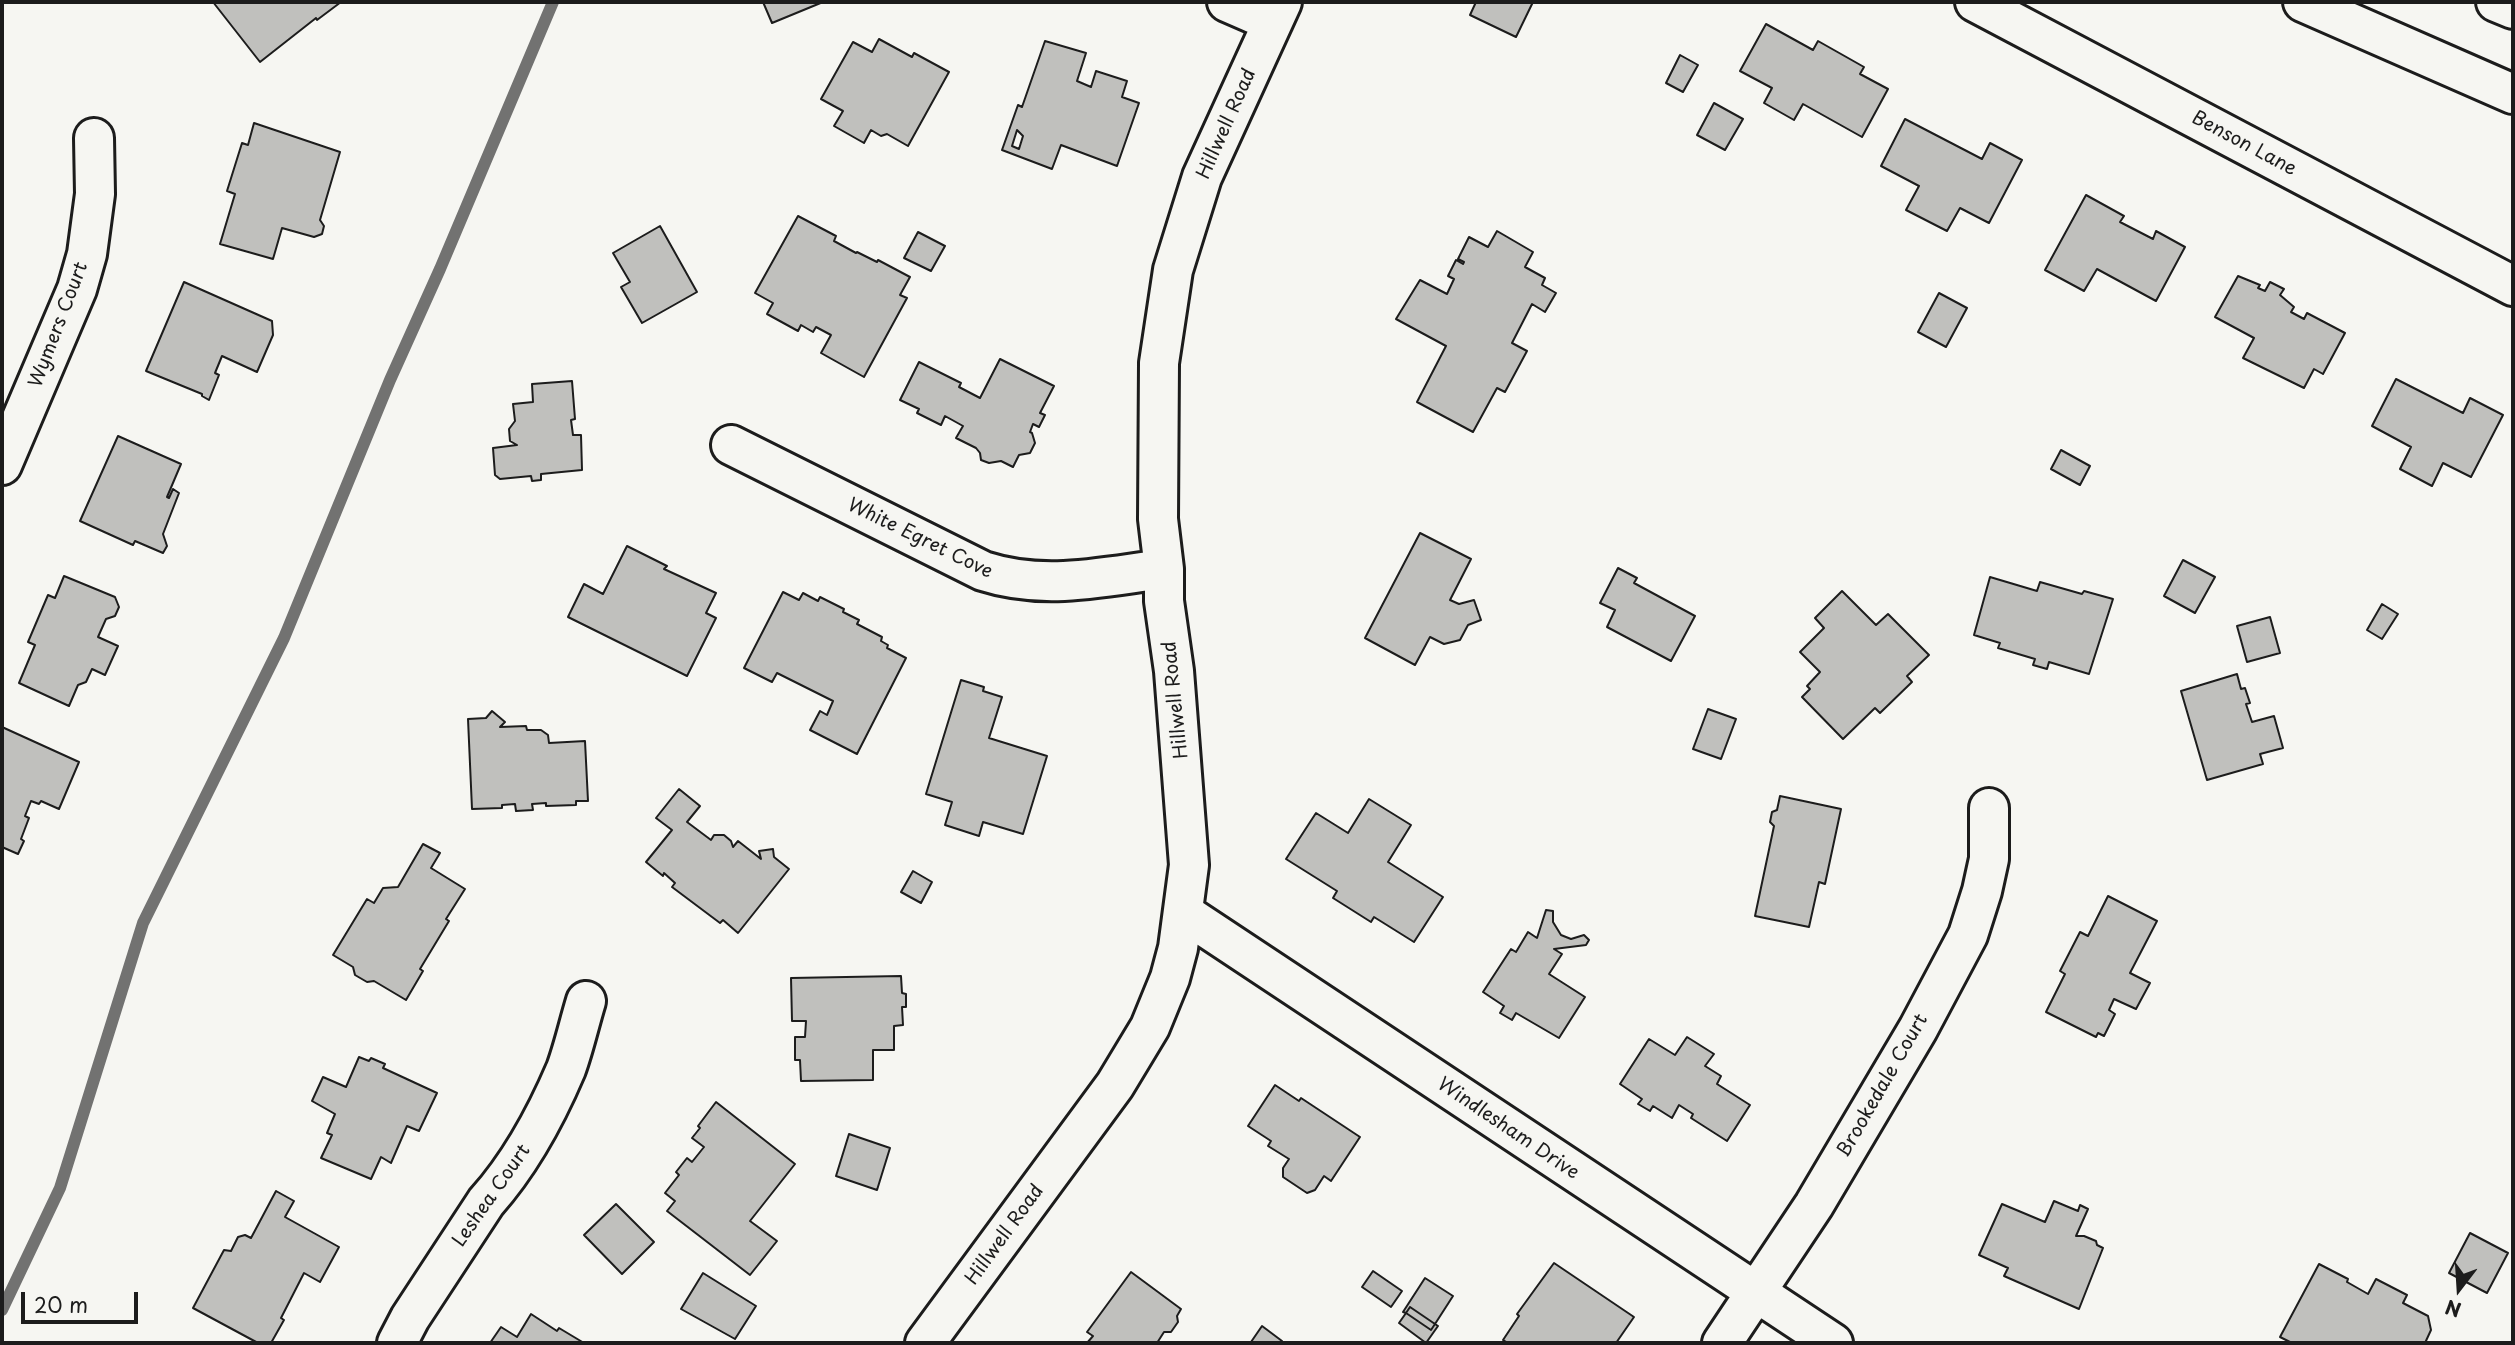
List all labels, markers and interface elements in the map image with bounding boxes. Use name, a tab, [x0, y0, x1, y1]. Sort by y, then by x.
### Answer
street label: Hillwell Road	[1193, 65, 1261, 183]
street label: Benson Lane	[2188, 107, 2300, 181]
street label: Wymers Court	[25, 259, 93, 391]
street label: White Egret Cove	[844, 494, 996, 584]
street label: Hillwell Road	[1158, 640, 1194, 760]
street label: Brookedale Court	[1833, 1010, 1933, 1162]
street label: Windlesham Drive	[1433, 1073, 1583, 1185]
street label: Leshea Court	[448, 1140, 536, 1252]
street label: Hillwell Road	[961, 1180, 1049, 1290]
north arrow	[2424, 1254, 2494, 1324]
scale bar	[24, 1278, 142, 1322]
text: 20 m	[34, 1288, 88, 1320]
text: N	[2442, 1293, 2464, 1325]

